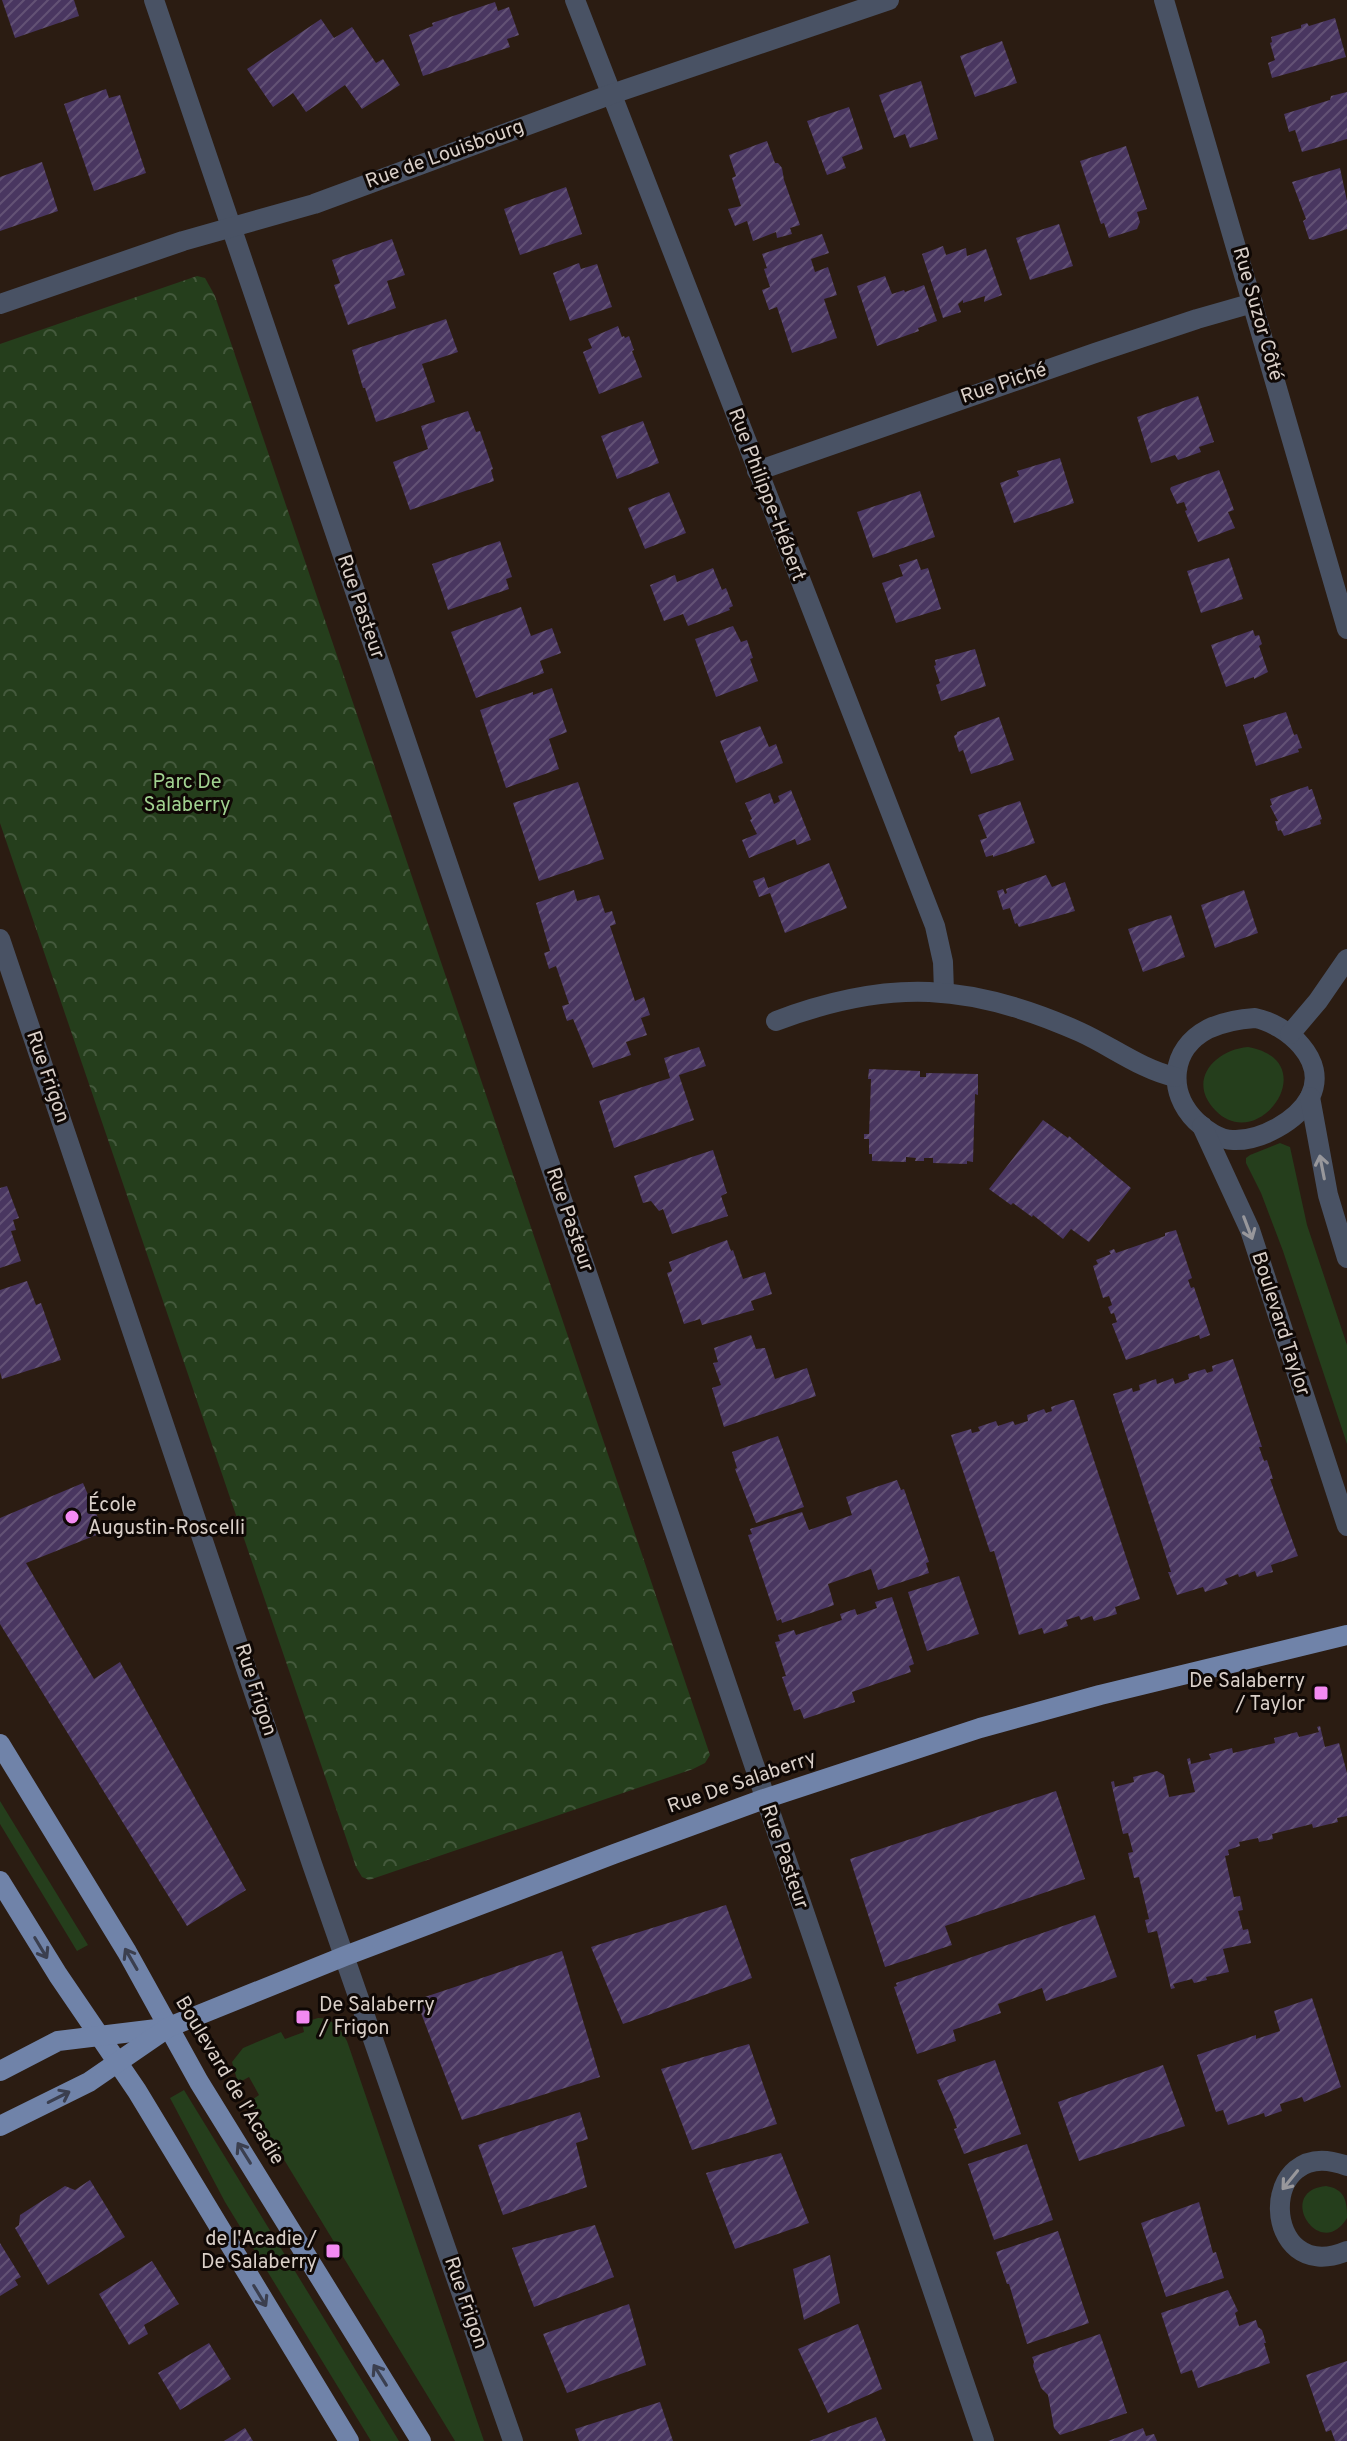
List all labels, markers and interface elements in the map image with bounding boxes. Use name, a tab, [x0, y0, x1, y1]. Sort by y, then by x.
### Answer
street label: Rue de Louisbourg	[362, 114, 528, 196]
street label: Rue Suzor Côté	[1225, 244, 1289, 384]
street label: Rue Piché	[957, 357, 1051, 411]
street label: Rue Philippe-Hébert	[721, 405, 811, 585]
street label: Rue Pasteur	[330, 551, 390, 663]
park label: Parc De Salaberry	[144, 770, 231, 819]
street label: Rue Frigon	[19, 1028, 75, 1126]
one-way arrow	[1314, 1155, 1329, 1180]
street label: Rue Pasteur	[539, 1164, 599, 1276]
one-way arrow	[1242, 1215, 1256, 1240]
street label: Boulevard Taylor	[1244, 1249, 1316, 1399]
place label: École Augustin-Roscelli	[88, 1491, 245, 1542]
marker: École Augustin-Roscelli	[63, 1508, 81, 1526]
street label: Rue Frigon	[228, 1641, 282, 1739]
place label: De Salaberry / Taylor	[1189, 1669, 1305, 1718]
marker: De Salaberry / Taylor	[1312, 1684, 1330, 1702]
street label: Rue De Salaberry	[664, 1745, 820, 1821]
street label: Rue Pasteur	[754, 1801, 814, 1913]
one-way arrow	[32, 1936, 49, 1958]
one-way arrow	[123, 1948, 139, 1971]
street label: Boulevard de l'Acadie	[168, 1992, 290, 2170]
place label: De Salaberry / Frigon	[318, 1993, 435, 2042]
marker: De Salaberry / Frigon	[294, 2008, 312, 2026]
one-way arrow	[47, 2089, 71, 2105]
one-way arrow	[235, 2142, 251, 2165]
one-way arrow	[1282, 2169, 1299, 2190]
place label: de l'Acadie / De Salaberry	[201, 2227, 317, 2276]
marker: de l'Acadie / De Salaberry	[324, 2242, 342, 2260]
street label: Rue Frigon	[437, 2254, 493, 2352]
one-way arrow	[253, 2284, 269, 2307]
one-way arrow	[372, 2364, 388, 2386]

